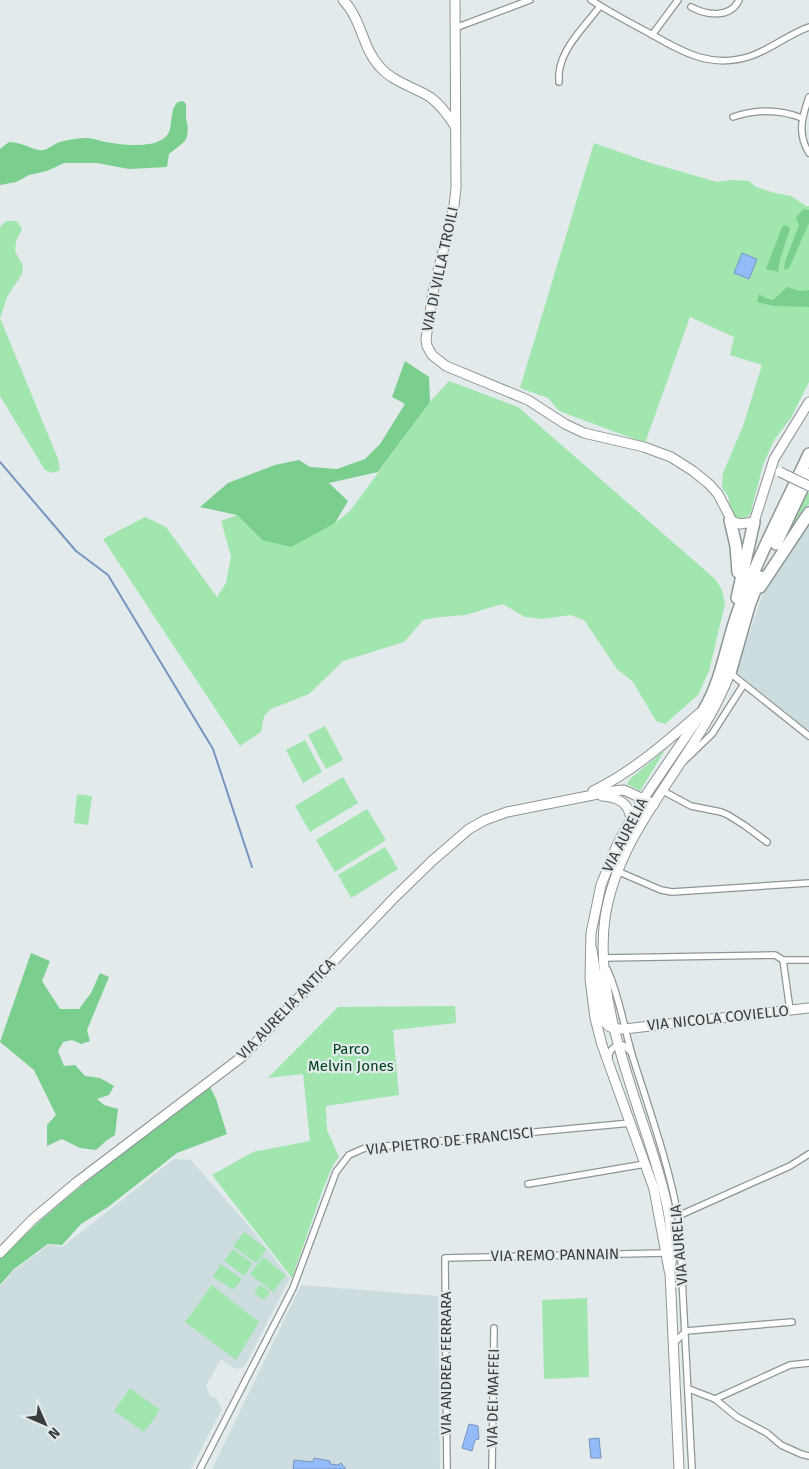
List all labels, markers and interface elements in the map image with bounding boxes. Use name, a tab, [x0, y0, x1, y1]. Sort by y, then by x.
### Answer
street label: VIA DI VILLA TROILI	[418, 205, 462, 333]
street label: VIA AURELIA	[599, 794, 652, 875]
street label: VIA AURELIA ANTICA	[233, 955, 339, 1063]
street label: VIA NICOLA COVIELLO	[646, 1002, 790, 1034]
park label: Parco Melvin Jones	[308, 1040, 394, 1075]
street label: VIA PIETRO DE FRANCISCI	[365, 1123, 535, 1159]
street label: VIA AURELIA	[666, 1203, 692, 1286]
street label: VIA REMO PANNAIN	[491, 1245, 619, 1265]
street label: VIA ANDREA FERRARA	[437, 1291, 455, 1435]
street label: VIA DEI MAFFEI	[483, 1348, 503, 1448]
north arrow	[20, 1399, 70, 1449]
text: N	[45, 1424, 63, 1442]

